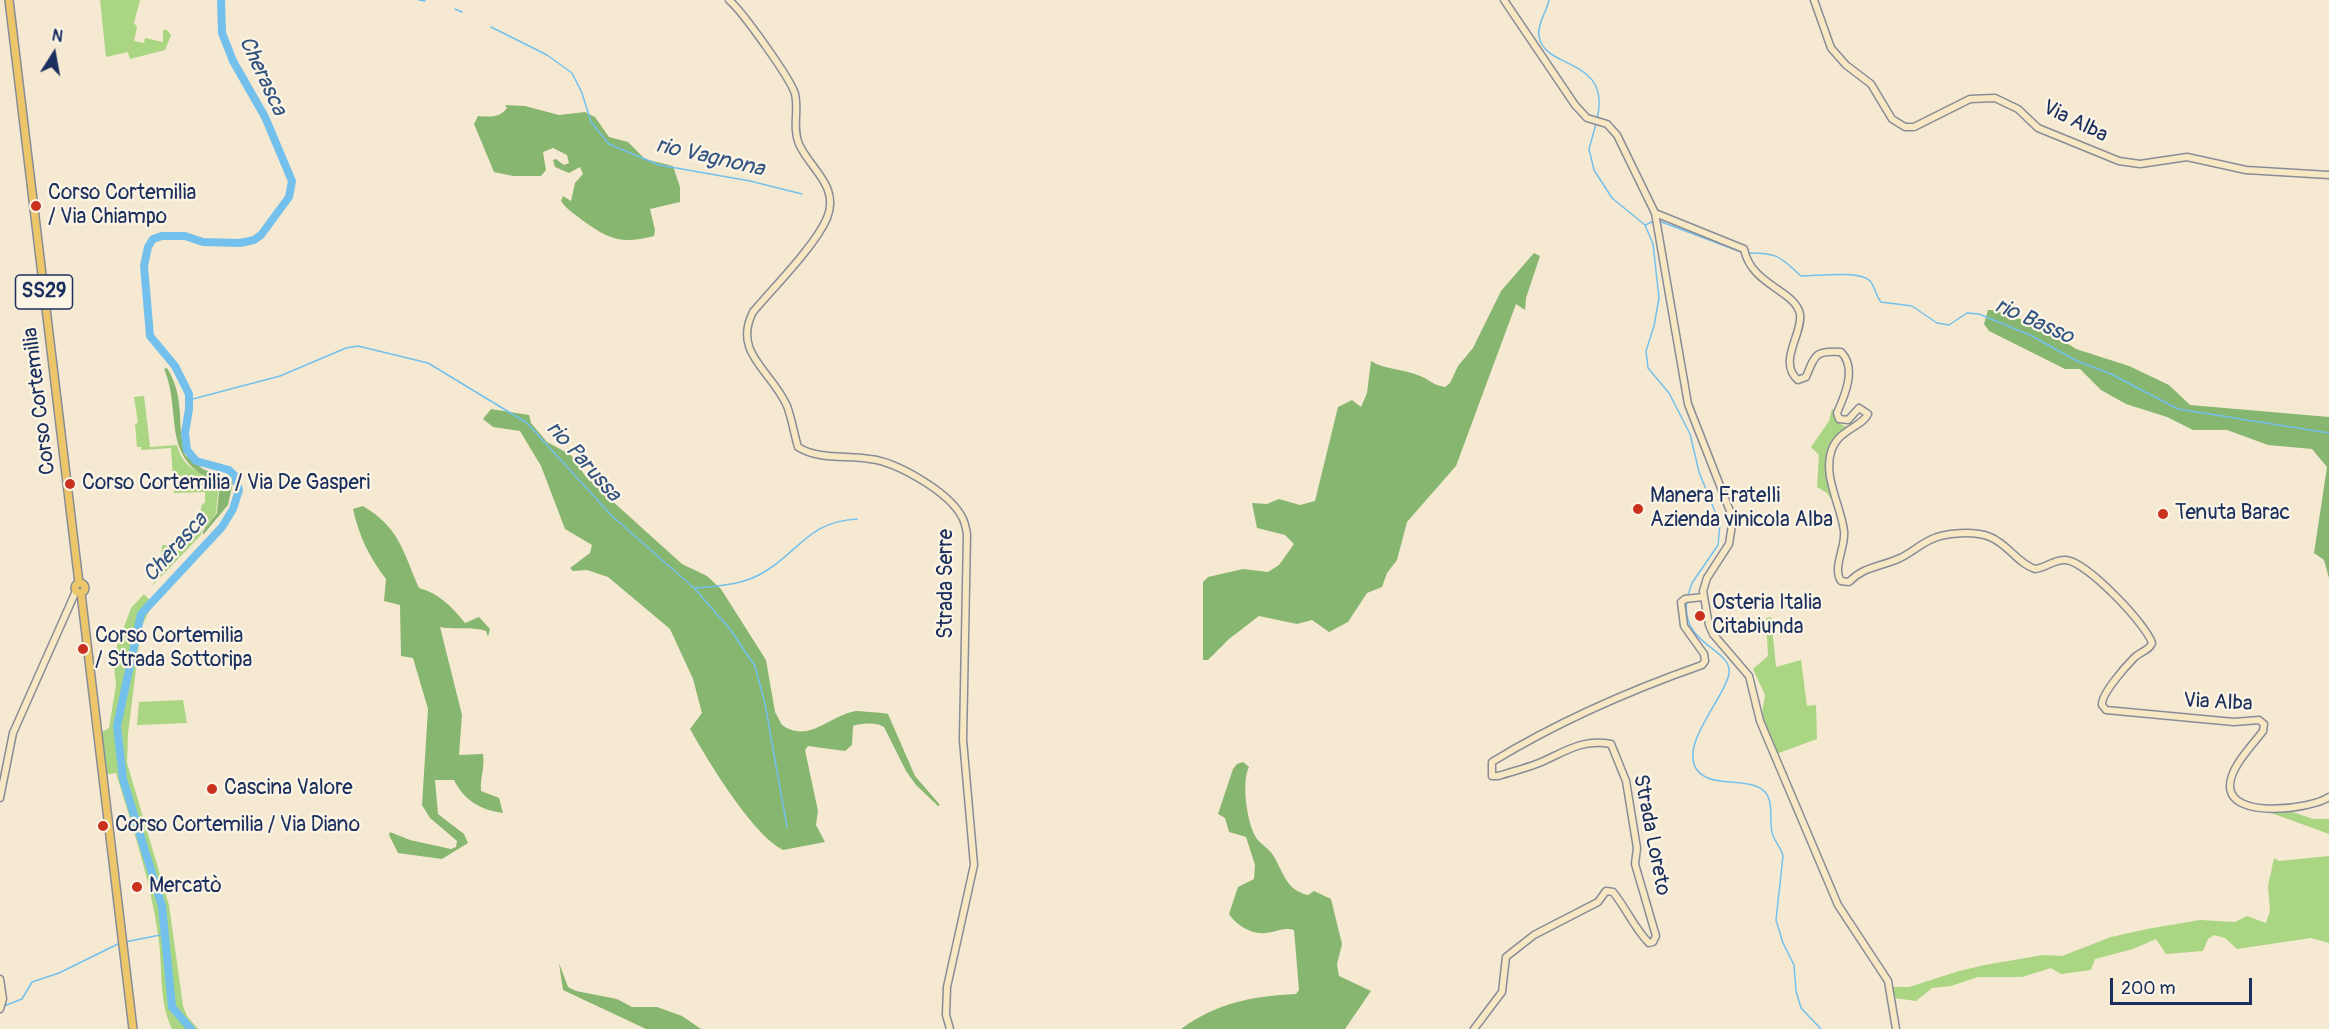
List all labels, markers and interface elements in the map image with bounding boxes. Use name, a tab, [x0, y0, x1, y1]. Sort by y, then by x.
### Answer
north arrow	[24, 24, 84, 84]
text: N	[50, 25, 65, 47]
water label: Cherasca	[232, 32, 292, 120]
street label: Via Alba	[2038, 95, 2112, 149]
water label: rio Vagnona	[653, 133, 767, 183]
place label: Corso Cortemilia / Via Chiampo	[48, 181, 196, 231]
marker: Corso Cortemilia / Via Chiampo	[29, 199, 43, 213]
road number: SS29	[15, 275, 72, 309]
water label: rio Basso	[1991, 293, 2077, 351]
street label: Corso Cortemilia	[18, 326, 62, 476]
water label: rio Parussa	[540, 417, 626, 507]
place label: Corso Cortemilia / Via De Gasperi	[82, 471, 370, 497]
marker: Corso Cortemilia / Via De Gasperi	[63, 477, 77, 491]
place label: Manera Fratelli Azienda vinicola Alba	[1650, 484, 1833, 534]
place label: Tenuta Barac	[2175, 501, 2290, 527]
marker: Manera Fratelli Azienda vinicola Alba	[1631, 502, 1645, 516]
marker: Tenuta Barac	[2156, 507, 2170, 521]
water label: Cherasca	[138, 508, 214, 588]
street label: Strada Serre	[934, 529, 960, 639]
place label: Osteria Italia Citabiunda	[1712, 591, 1822, 641]
marker: Osteria Italia Citabiunda	[1693, 609, 1707, 623]
place label: Corso Cortemilia / Strada Sottoripa	[95, 624, 252, 674]
marker: Corso Cortemilia / Strada Sottoripa	[76, 642, 90, 656]
street label: Via Alba	[2183, 689, 2253, 717]
street label: Strada Loreto	[1627, 772, 1675, 898]
place label: Cascina Valore	[224, 776, 353, 802]
marker: Cascina Valore	[205, 782, 219, 796]
place label: Corso Cortemilia / Via Diano	[115, 813, 360, 839]
marker: Corso Cortemilia / Via Diano	[96, 819, 110, 833]
place label: Mercatò	[149, 874, 222, 900]
marker: Mercatò	[130, 880, 144, 894]
scale bar	[2113, 966, 2256, 1004]
text: 200 m	[2121, 977, 2176, 1000]

